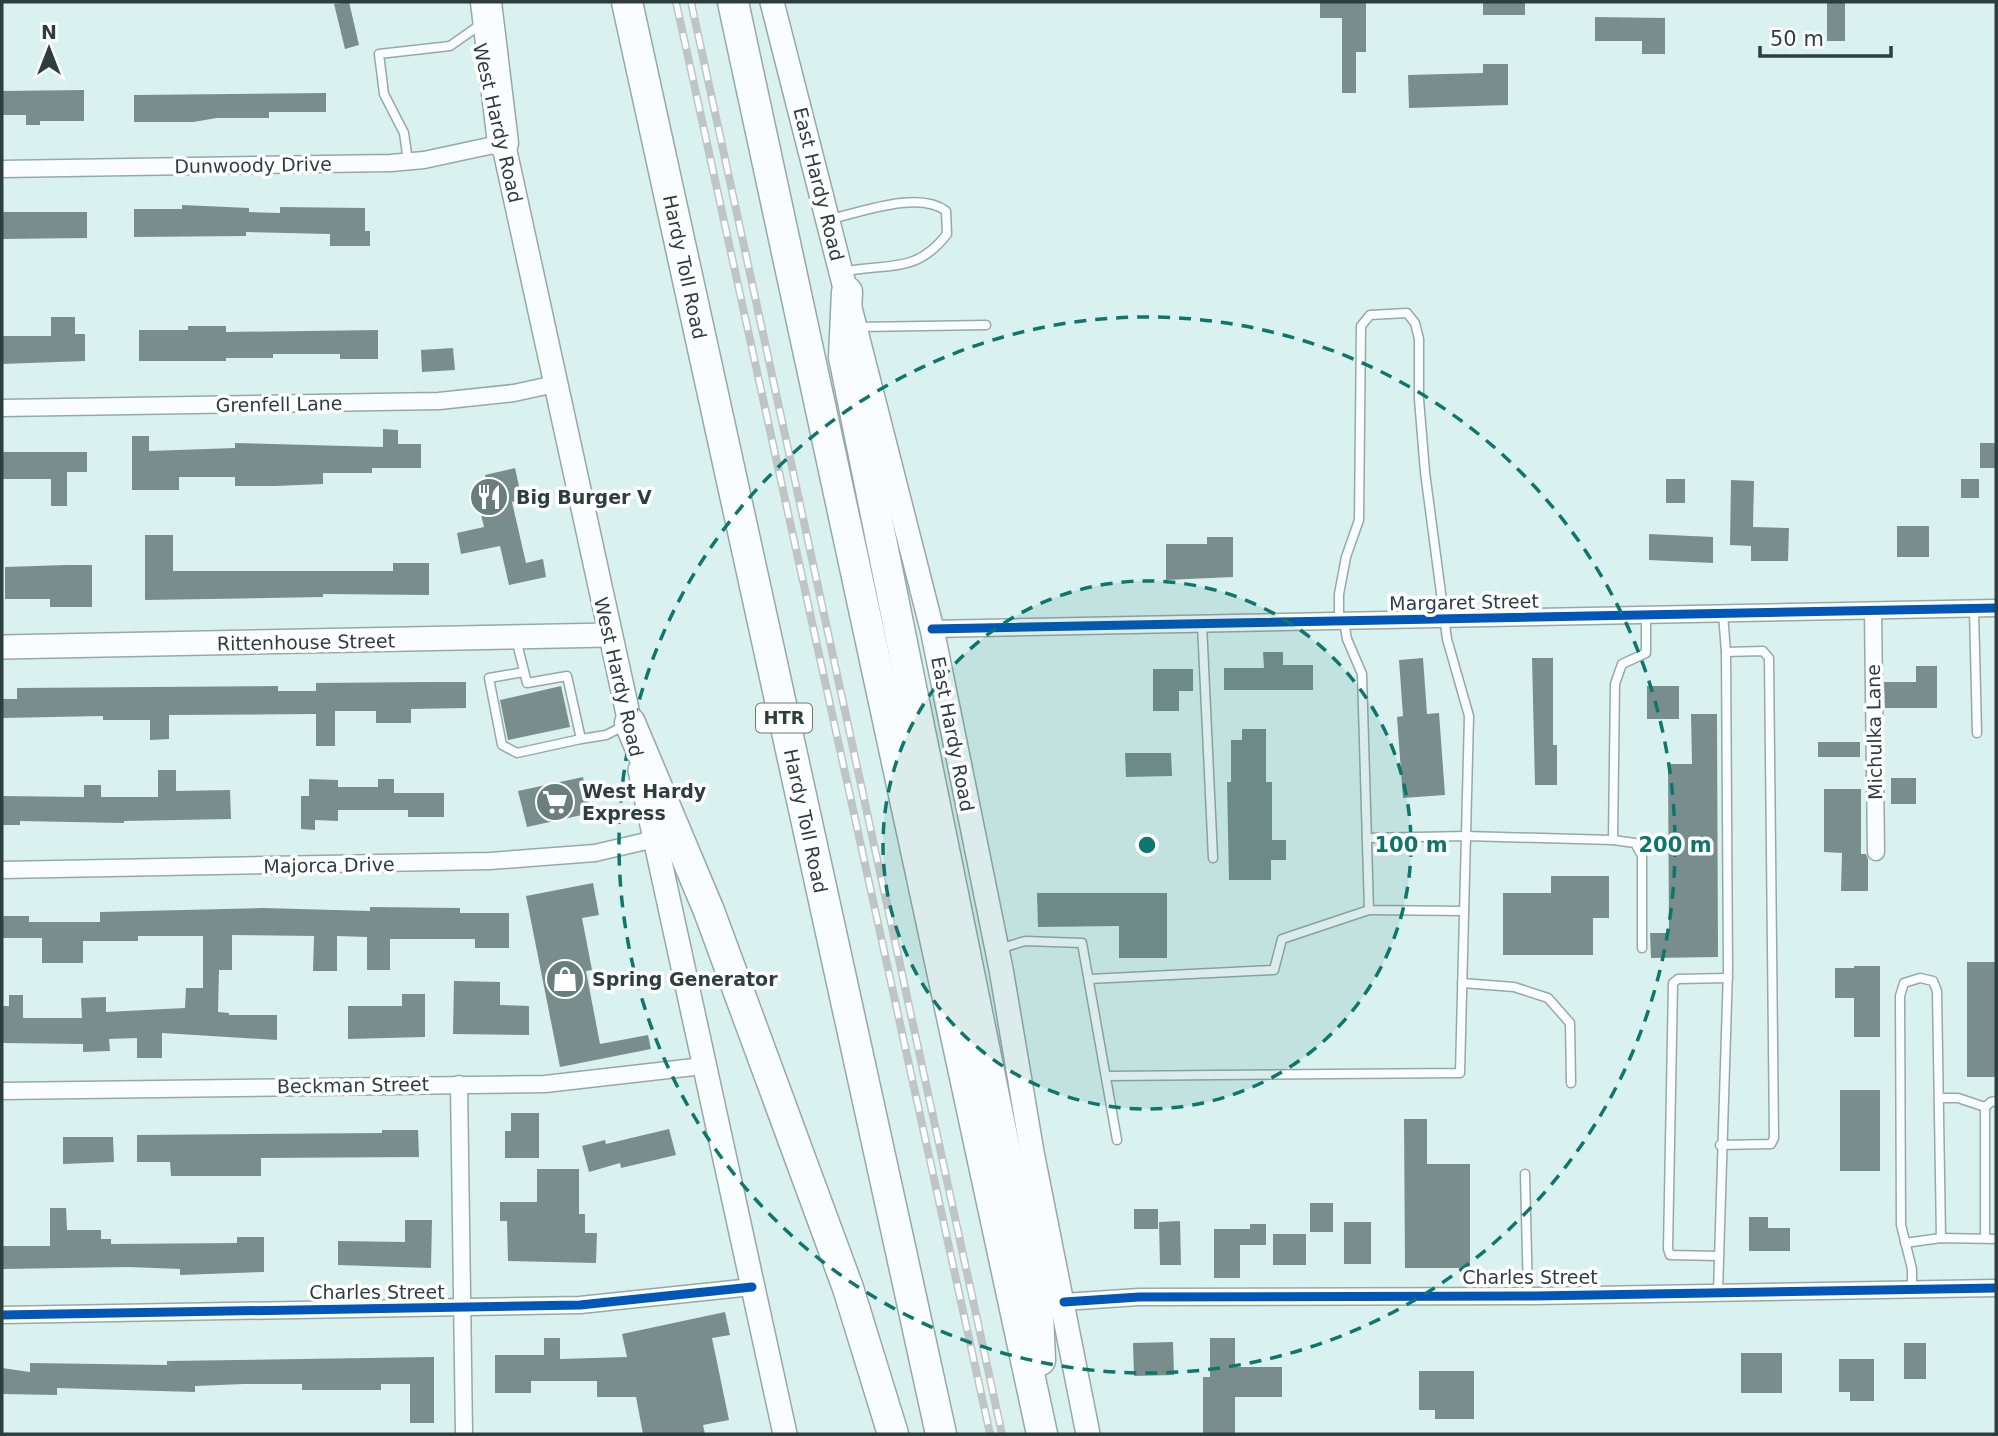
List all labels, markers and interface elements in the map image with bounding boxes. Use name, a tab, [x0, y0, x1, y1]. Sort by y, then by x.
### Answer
north arrow	[14, 14, 84, 84]
scale bar	[1760, 14, 1891, 58]
text: N	[41, 21, 57, 43]
text: 50 m	[1770, 27, 1824, 51]
street label: West Hardy Road	[469, 41, 527, 205]
street label: East Hardy Road	[789, 105, 849, 263]
street label: Dunwoody Drive	[174, 153, 332, 177]
street label: Hardy Toll Road	[659, 193, 711, 341]
street label: Grenfell Lane	[215, 392, 343, 416]
restaurant icon: Big Burger V	[468, 476, 510, 518]
place label: Big Burger V	[516, 486, 652, 508]
street label: Margaret Street	[1389, 590, 1539, 614]
street label: West Hardy Road	[590, 595, 648, 759]
street label: Rittenhouse Street	[217, 629, 395, 655]
street label: East Hardy Road	[927, 655, 979, 813]
street label: Michulka Lane	[1862, 664, 1886, 800]
road number: HTR	[756, 704, 812, 732]
street label: Hardy Toll Road	[780, 747, 832, 895]
place label: West Hardy Express	[582, 780, 707, 824]
supermarket icon: West Hardy Express	[534, 781, 576, 823]
centre of rings	[1135, 833, 1159, 857]
text: 100 m	[1374, 833, 1448, 857]
text: 200 m	[1638, 833, 1712, 857]
street label: Majorca Drive	[263, 853, 395, 877]
shop icon: Spring Generator	[544, 958, 586, 1000]
place label: Spring Generator	[592, 968, 778, 990]
street label: Beckman Street	[277, 1073, 429, 1097]
street label: Charles Street	[1462, 1266, 1598, 1288]
street label: Charles Street	[309, 1281, 445, 1303]

